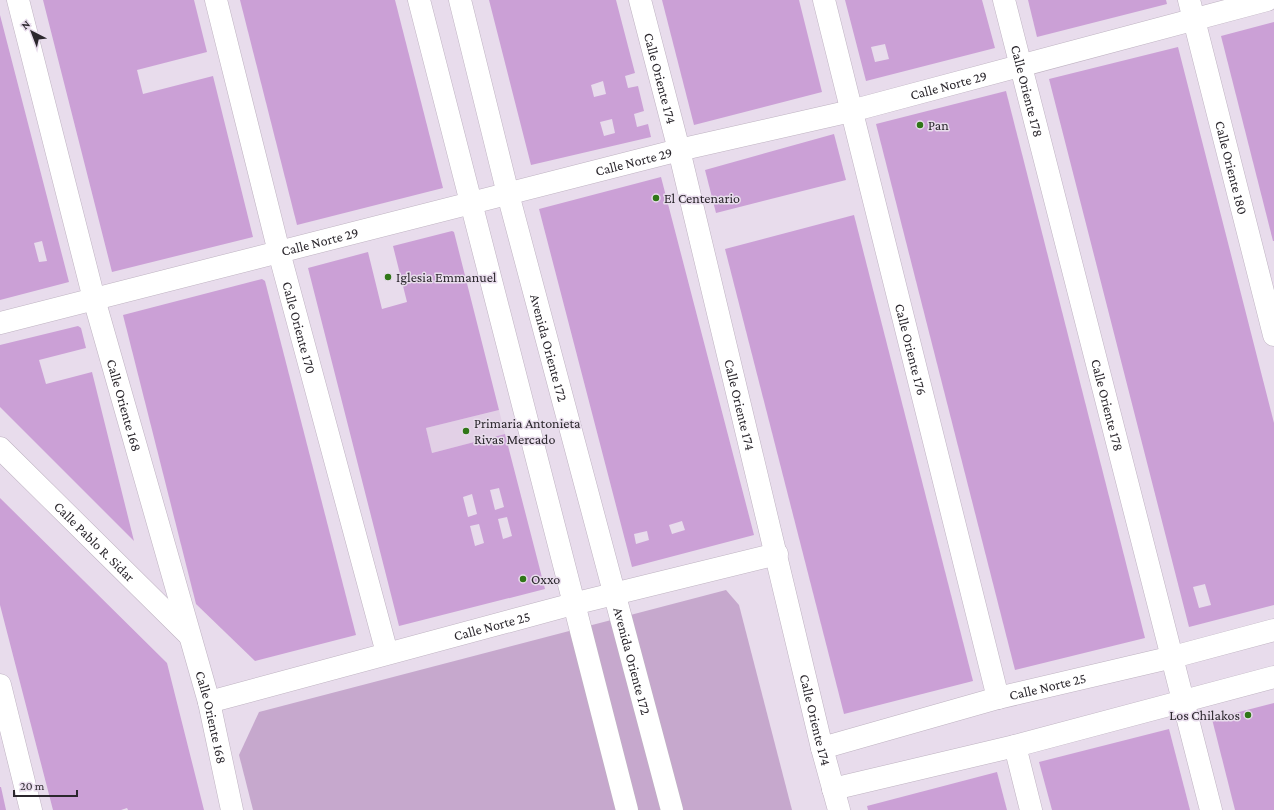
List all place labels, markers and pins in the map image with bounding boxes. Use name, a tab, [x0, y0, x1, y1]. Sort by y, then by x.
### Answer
place label: Pan	[928, 117, 949, 133]
marker: Pan	[915, 120, 925, 130]
place label: El Centenario	[664, 190, 740, 206]
marker: El Centenario	[651, 193, 661, 203]
place label: Iglesia Emmanuel	[396, 269, 497, 285]
marker: Iglesia Emmanuel	[383, 272, 393, 282]
place label: Primaria Antonieta Rivas Mercado	[474, 415, 581, 447]
marker: Primaria Antonieta Rivas Mercado	[461, 426, 471, 436]
place label: Oxxo	[531, 571, 560, 587]
marker: Oxxo	[518, 574, 528, 584]
place label: Los Chilakos	[1169, 707, 1240, 723]
marker: Los Chilakos	[1243, 710, 1253, 720]

